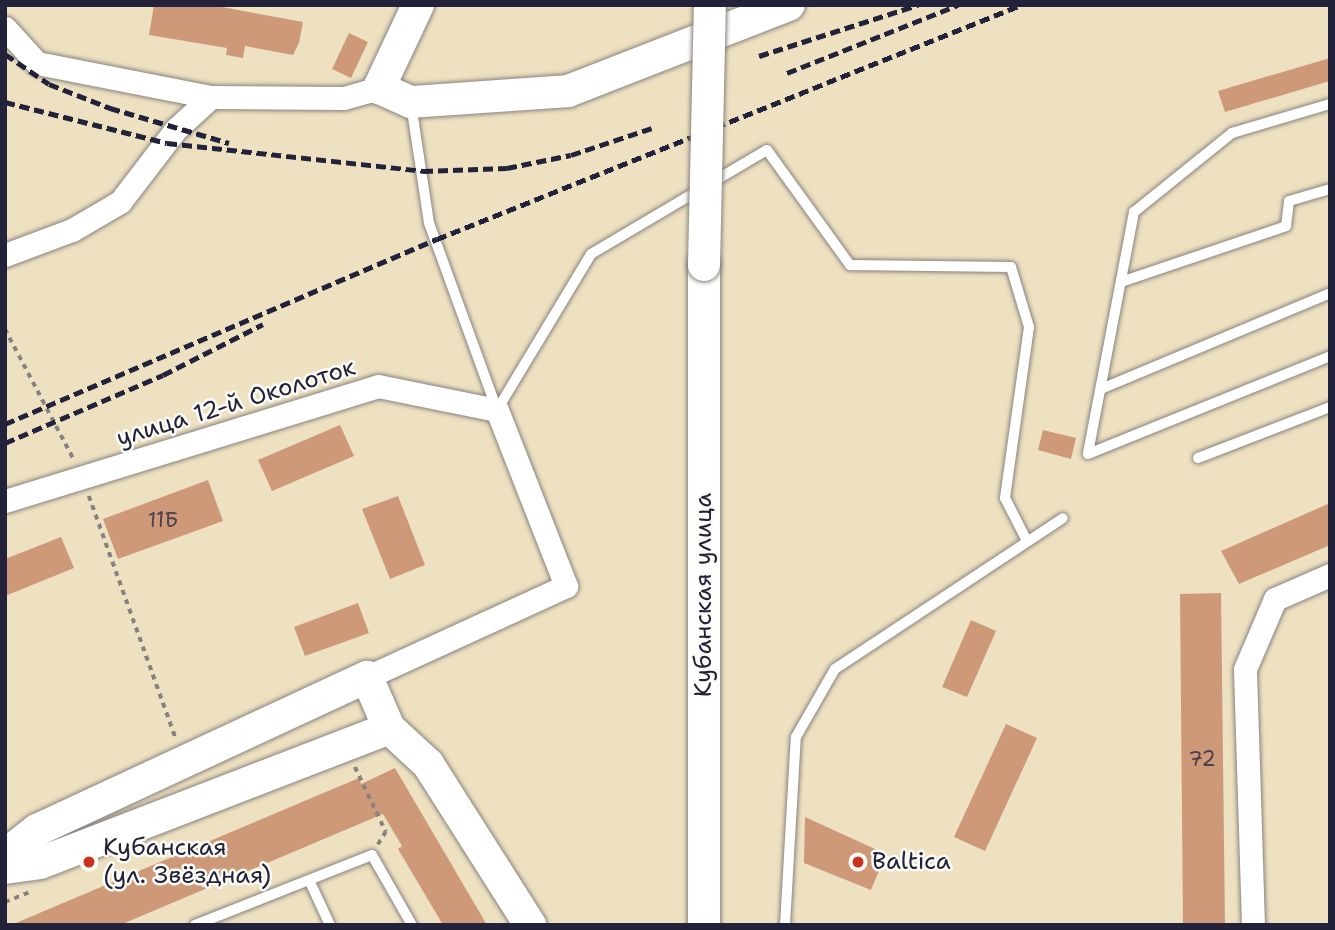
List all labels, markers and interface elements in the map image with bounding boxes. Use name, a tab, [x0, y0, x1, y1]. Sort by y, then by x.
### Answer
street label: улица 12-й Околоток	[113, 353, 359, 453]
street label: Кубанская улица	[690, 493, 718, 697]
house number: 11Б	[148, 507, 178, 533]
house number: 72	[1188, 746, 1216, 772]
place label: Кубанская (ул. Звёздная)	[103, 834, 271, 890]
place label: Baltica	[872, 848, 951, 876]
marker: Кубанская (ул. Звёздная)	[81, 854, 97, 870]
marker: Baltica	[850, 854, 866, 870]

